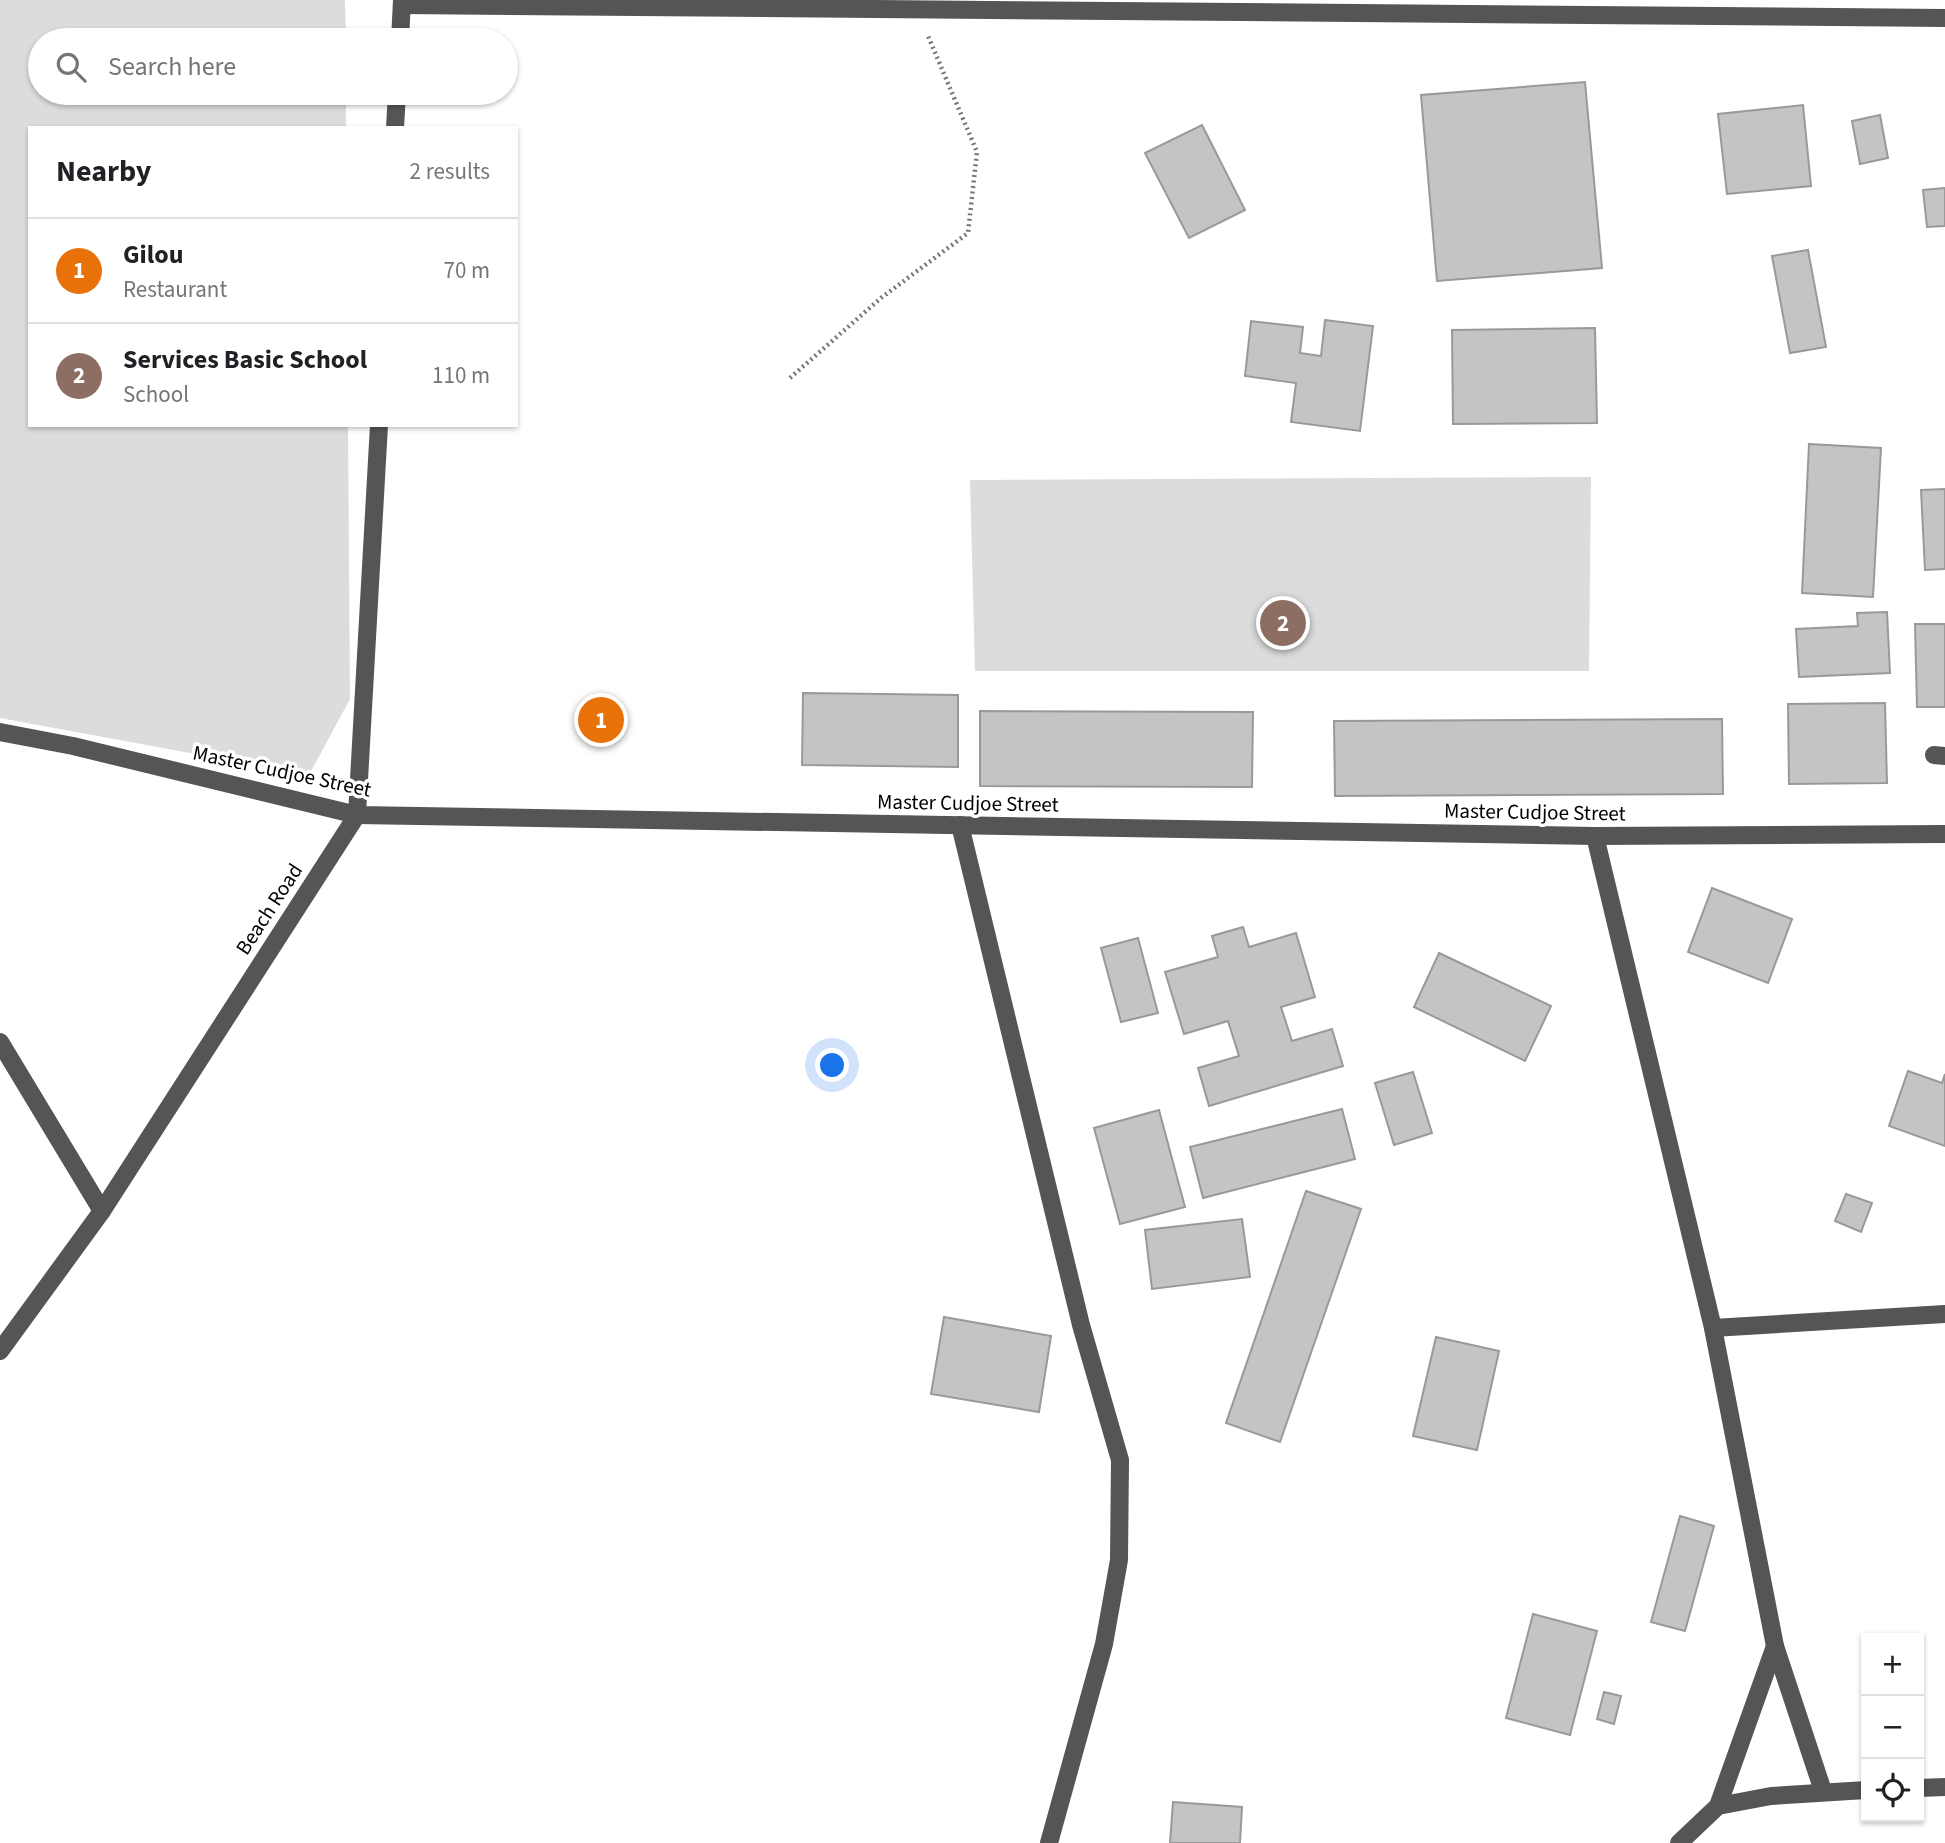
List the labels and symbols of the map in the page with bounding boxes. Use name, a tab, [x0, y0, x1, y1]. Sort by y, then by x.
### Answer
pin: 2	[1260, 597, 1306, 649]
pin: 1	[578, 694, 624, 746]
street label: Master Cudjoe Street	[190, 737, 374, 805]
street label: Master Cudjoe Street	[877, 786, 1059, 820]
street label: Master Cudjoe Street	[1444, 795, 1626, 829]
street label: Beach Road	[228, 857, 310, 961]
your location	[815, 1048, 849, 1082]

